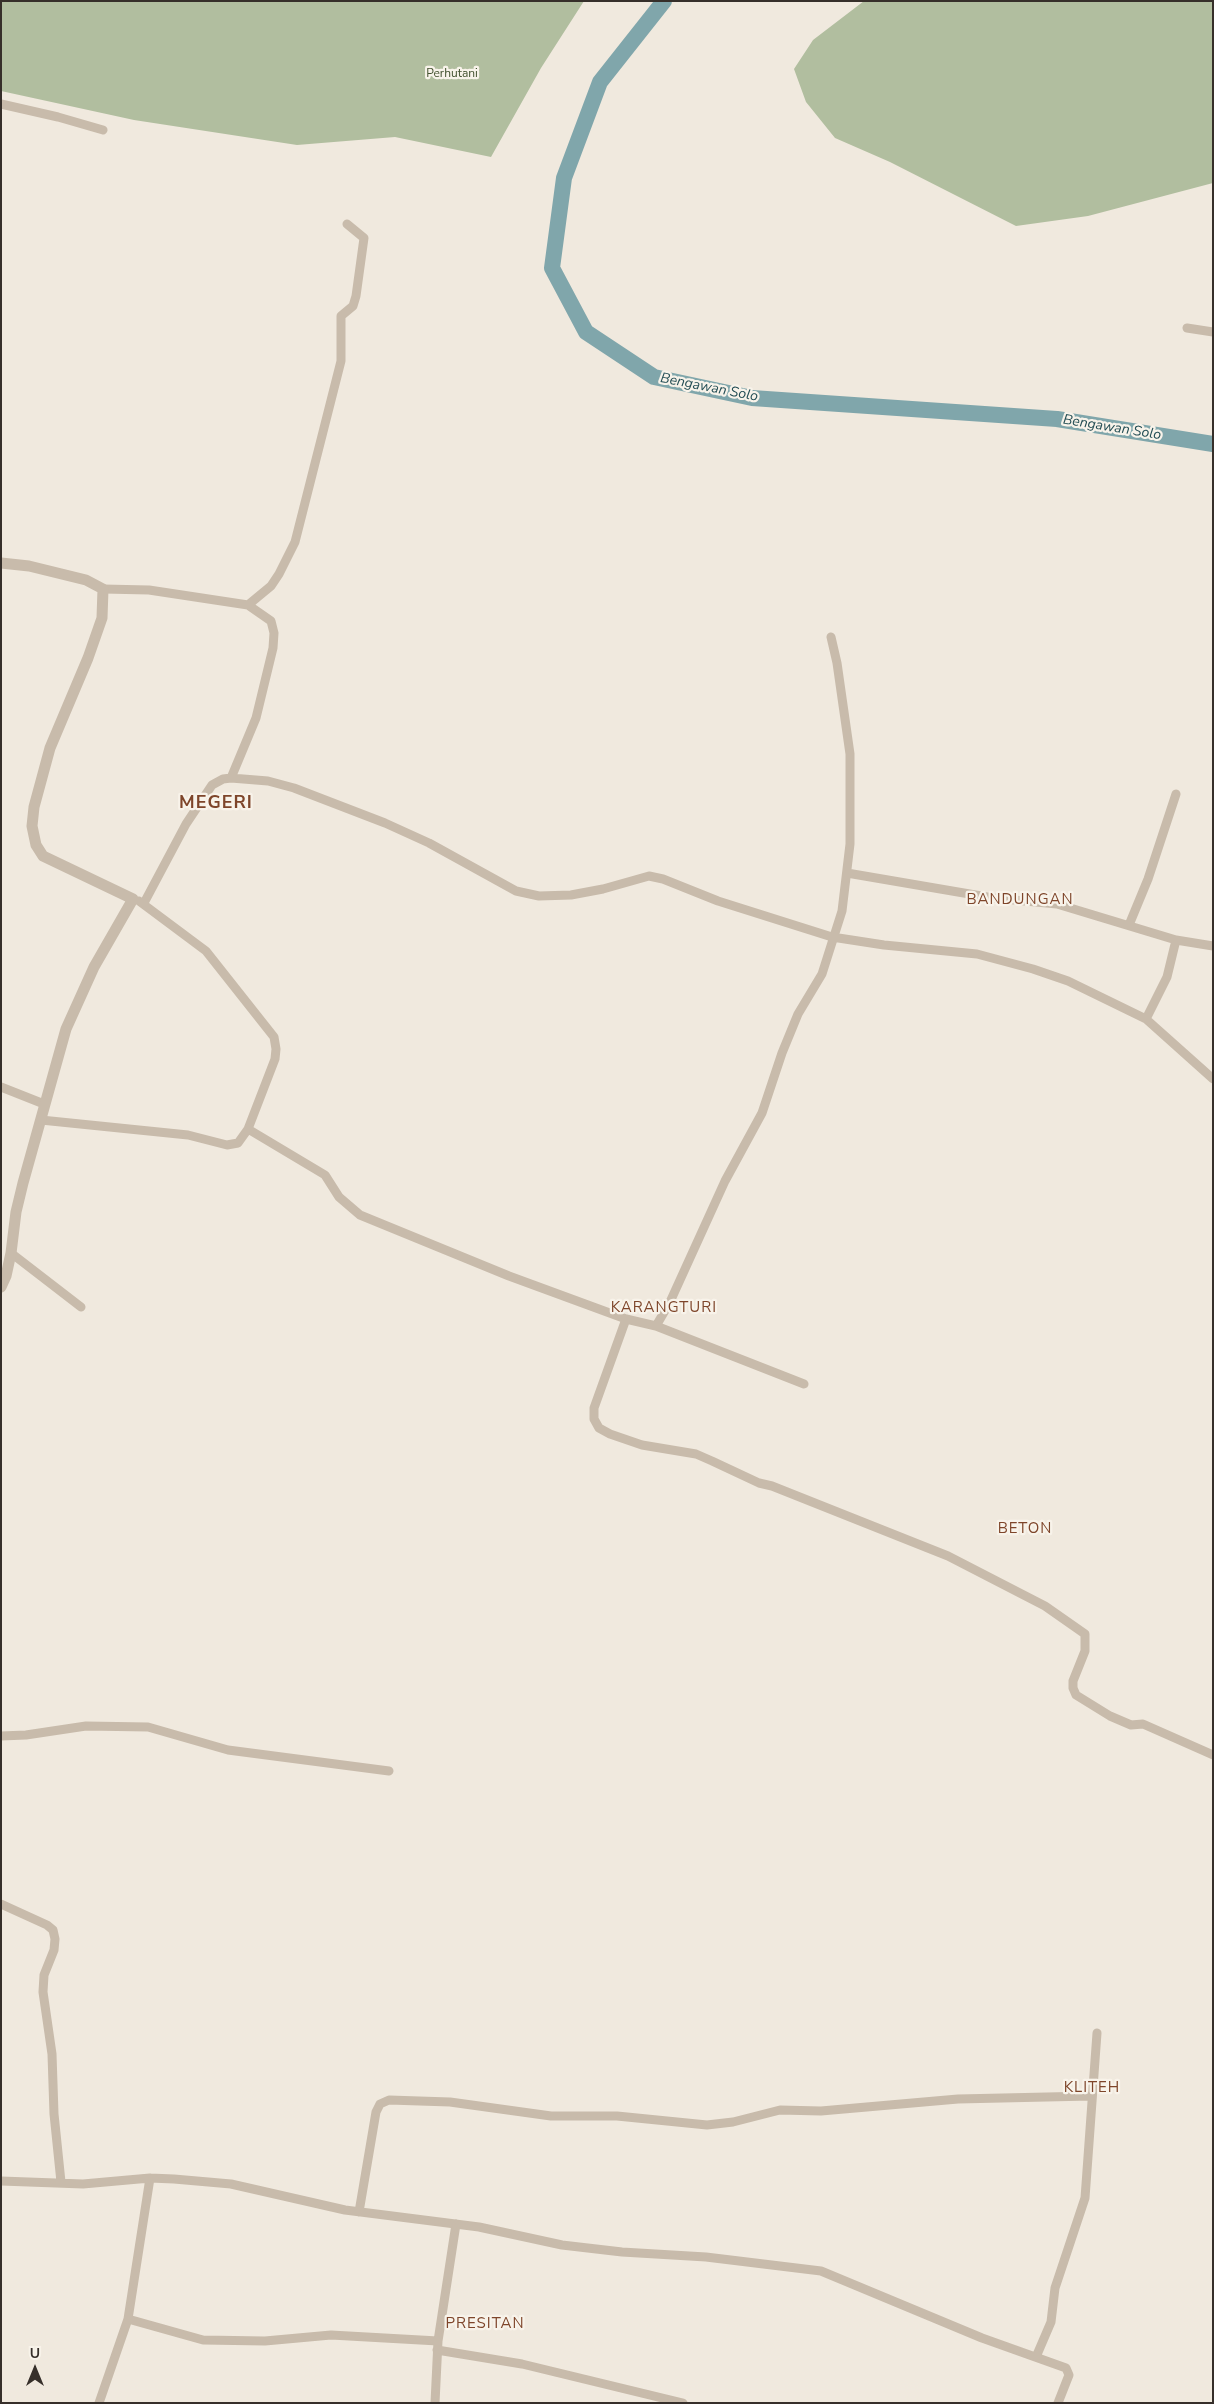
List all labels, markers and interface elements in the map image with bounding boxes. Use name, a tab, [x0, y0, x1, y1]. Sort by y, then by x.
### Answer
park label: Perhutani	[426, 67, 478, 81]
water label: Bengawan Solo	[659, 370, 759, 406]
water label: Bengawan Solo	[1062, 412, 1162, 444]
district label: MEGERI	[178, 793, 254, 815]
district label: BANDUNGAN	[965, 891, 1075, 909]
district label: KARANGTURI	[610, 1299, 718, 1317]
district label: BETON	[997, 1520, 1053, 1538]
district label: KLITEH	[1063, 2079, 1121, 2097]
district label: PRESITAN	[444, 2315, 526, 2333]
north arrow	[10, 2344, 60, 2394]
text: U	[30, 2344, 40, 2363]

